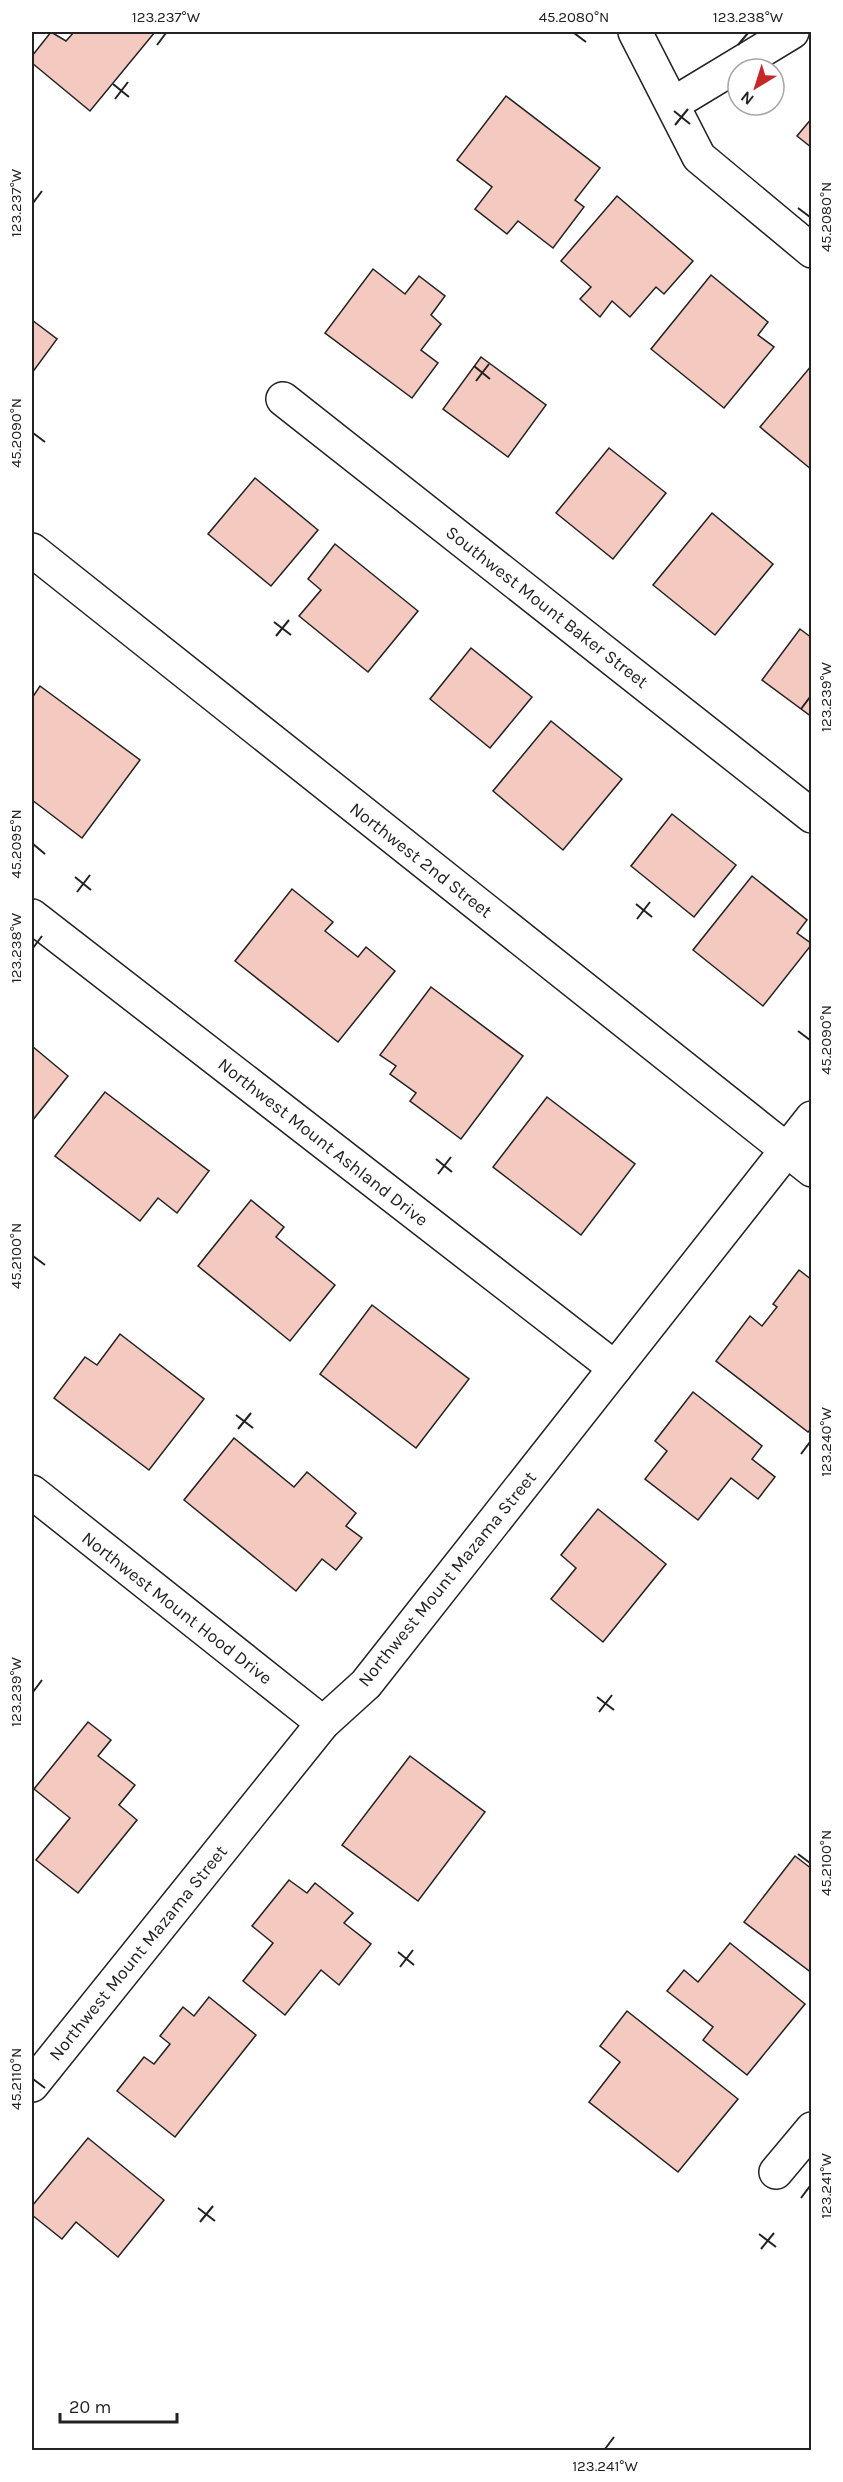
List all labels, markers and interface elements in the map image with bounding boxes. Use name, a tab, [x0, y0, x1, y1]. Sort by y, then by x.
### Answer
text: 123.237°W	[132, 8, 201, 26]
text: 45.2080°N	[539, 8, 609, 26]
text: 123.238°W	[713, 8, 784, 26]
north arrow	[726, 57, 786, 117]
text: N	[737, 87, 757, 109]
text: 123.237°W	[7, 168, 25, 237]
text: 45.2080°N	[817, 182, 835, 252]
text: 45.2090°N	[7, 398, 25, 468]
street label: Southwest Mount Baker Street	[441, 521, 653, 693]
text: 123.239°W	[817, 661, 835, 732]
street label: Northwest 2nd Street	[345, 798, 497, 923]
text: 45.2095°N	[7, 809, 25, 879]
text: 123.238°W	[7, 912, 25, 983]
text: 45.2090°N	[817, 1005, 835, 1075]
street label: Northwest Mount Ashland Drive	[214, 1053, 432, 1231]
text: 45.2100°N	[7, 1223, 25, 1289]
text: 123.240°W	[817, 1407, 835, 1477]
street label: Northwest Mount Mazama Street	[353, 1467, 541, 1691]
street label: Northwest Mount Hood Drive	[77, 1527, 277, 1689]
text: 123.239°W	[7, 1656, 25, 1727]
text: 45.2100°N	[817, 1830, 835, 1896]
street label: Northwest Mount Mazama Street	[44, 1841, 232, 2065]
text: 45.2110°N	[7, 2048, 25, 2110]
text: 123.241°W	[817, 2153, 835, 2219]
scale bar	[60, 2386, 177, 2424]
text: 20 m	[69, 2396, 111, 2418]
text: 123.241°W	[572, 2457, 638, 2475]

